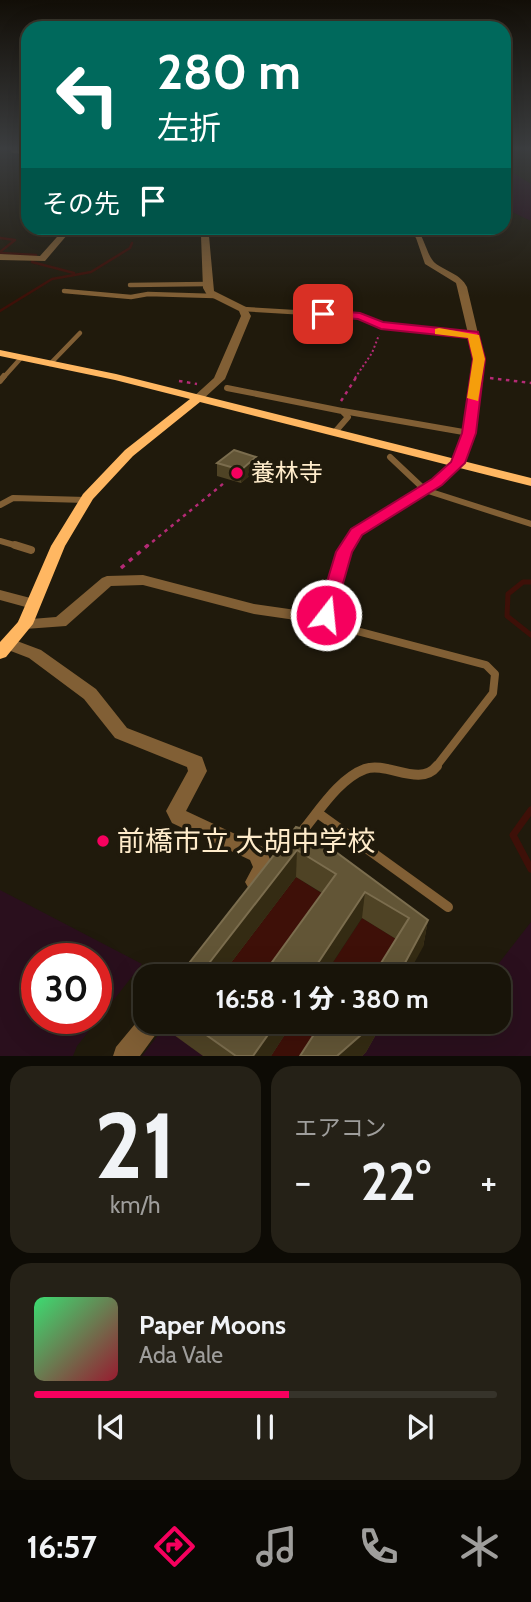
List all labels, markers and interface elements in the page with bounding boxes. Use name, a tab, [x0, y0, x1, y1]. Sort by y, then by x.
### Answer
text: 280 m	[157, 42, 301, 101]
icon: left	[42, 49, 133, 140]
text: 左折	[157, 108, 221, 147]
icon: arrive	[134, 182, 172, 220]
text: その先	[42, 188, 120, 220]
pin	[293, 284, 353, 344]
icon: arrive	[304, 295, 342, 333]
place label: 養林寺	[251, 458, 323, 487]
marker: 養林寺	[229, 465, 245, 481]
position arrow	[289, 578, 363, 652]
place label: 前橋市立 大胡中学校	[117, 824, 375, 858]
marker: 前橋市立 大胡中学校	[95, 833, 111, 849]
speed limit sign: 30	[21, 943, 112, 1034]
text: 16:58 · 1 分 · 380 m	[215, 983, 429, 1015]
text: 21	[94, 1090, 176, 1201]
text: エアコン	[295, 1114, 387, 1142]
text: 22°	[361, 1150, 431, 1213]
text: −	[295, 1158, 311, 1205]
text: +	[480, 1158, 497, 1205]
text: km/h	[110, 1191, 160, 1219]
text: Paper Moons	[139, 1309, 286, 1341]
text: Ada Vale	[139, 1341, 223, 1369]
icon: previous	[92, 1408, 130, 1446]
icon: pause	[246, 1408, 284, 1446]
icon: next	[401, 1408, 439, 1446]
icon: directions	[150, 1522, 199, 1571]
icon: music	[252, 1522, 301, 1571]
icon: phone	[354, 1522, 403, 1571]
icon: climate	[455, 1522, 504, 1571]
text: 16:57	[26, 1527, 97, 1566]

